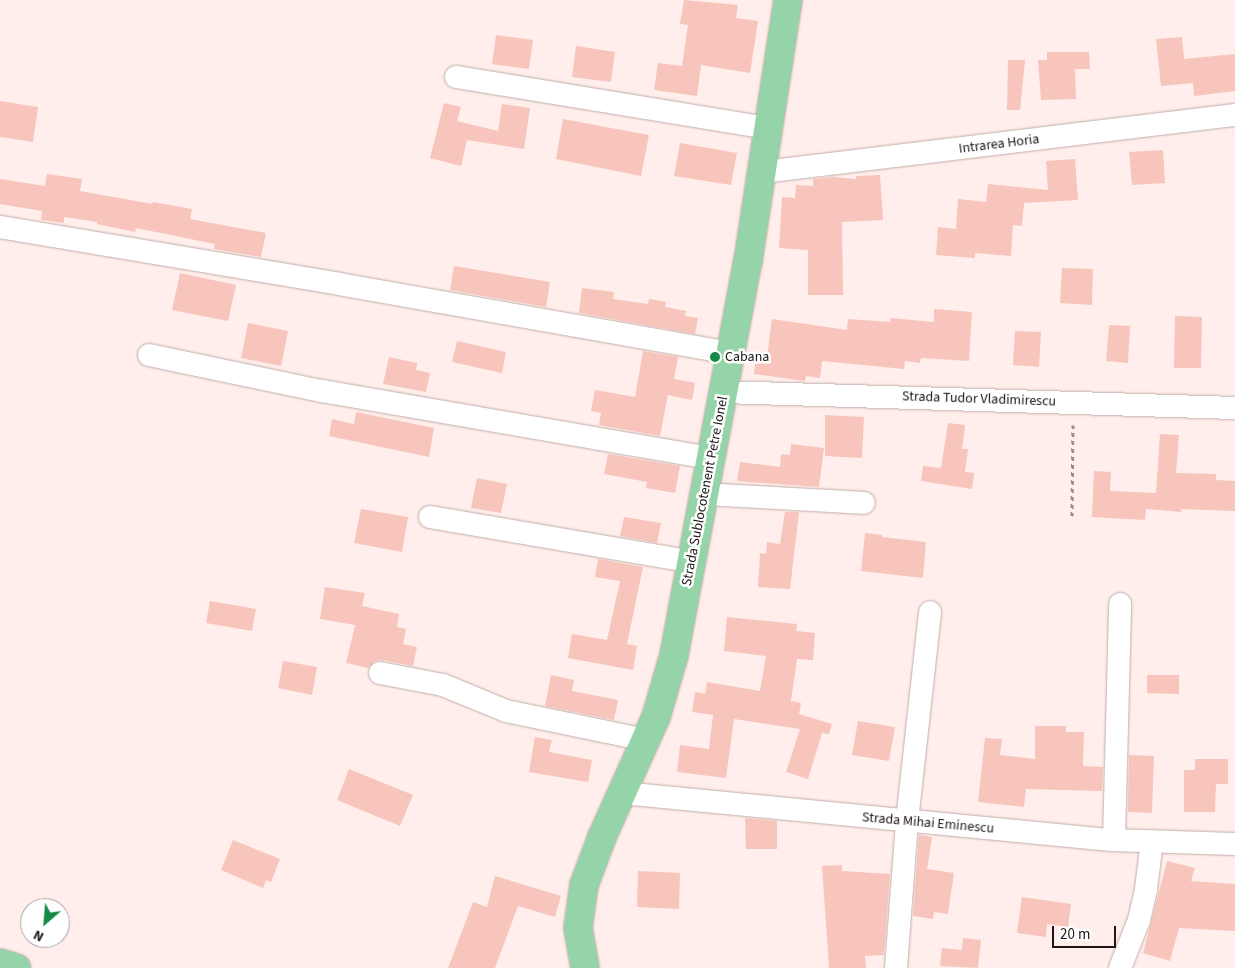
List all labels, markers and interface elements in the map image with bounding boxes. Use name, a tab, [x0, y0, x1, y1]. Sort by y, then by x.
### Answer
street label: Intrarea Horia	[958, 131, 1040, 157]
place label: Cabana	[725, 349, 769, 365]
marker: Cabana	[709, 351, 721, 363]
street label: Strada Tudor Vladimirescu	[902, 388, 1056, 410]
street label: Strada Sublocotenent Petre Ionel	[678, 395, 732, 587]
street label: Strada Mihai Eminescu	[861, 809, 995, 837]
north arrow	[20, 898, 70, 948]
scale bar	[1055, 916, 1119, 948]
text: N	[30, 924, 47, 946]
text: 20 m	[1060, 924, 1090, 945]

